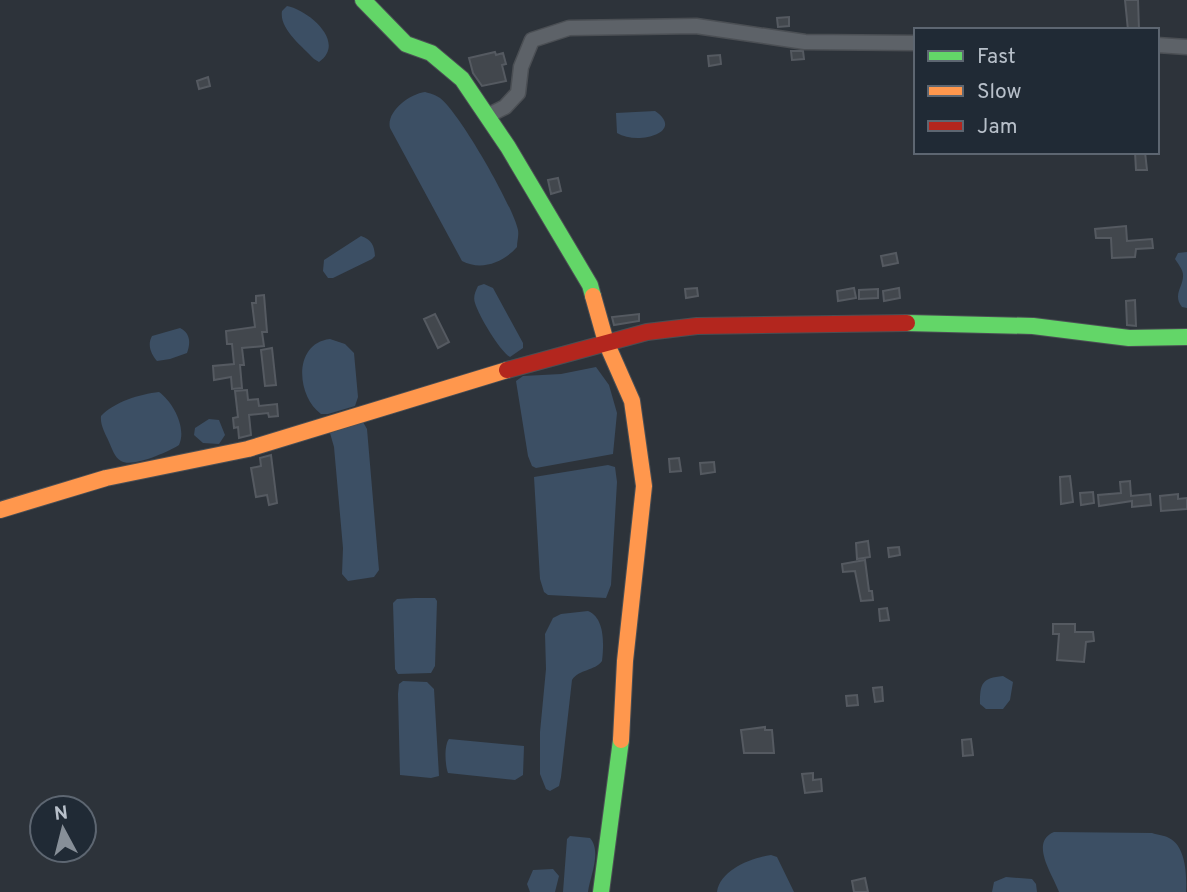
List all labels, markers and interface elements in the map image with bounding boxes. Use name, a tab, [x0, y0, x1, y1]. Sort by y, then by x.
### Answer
legend	[914, 28, 1159, 154]
text: Fast	[977, 44, 1016, 71]
text: Slow	[977, 79, 1022, 106]
text: Jam	[977, 114, 1018, 141]
north arrow	[28, 794, 98, 864]
text: N	[53, 801, 69, 827]

